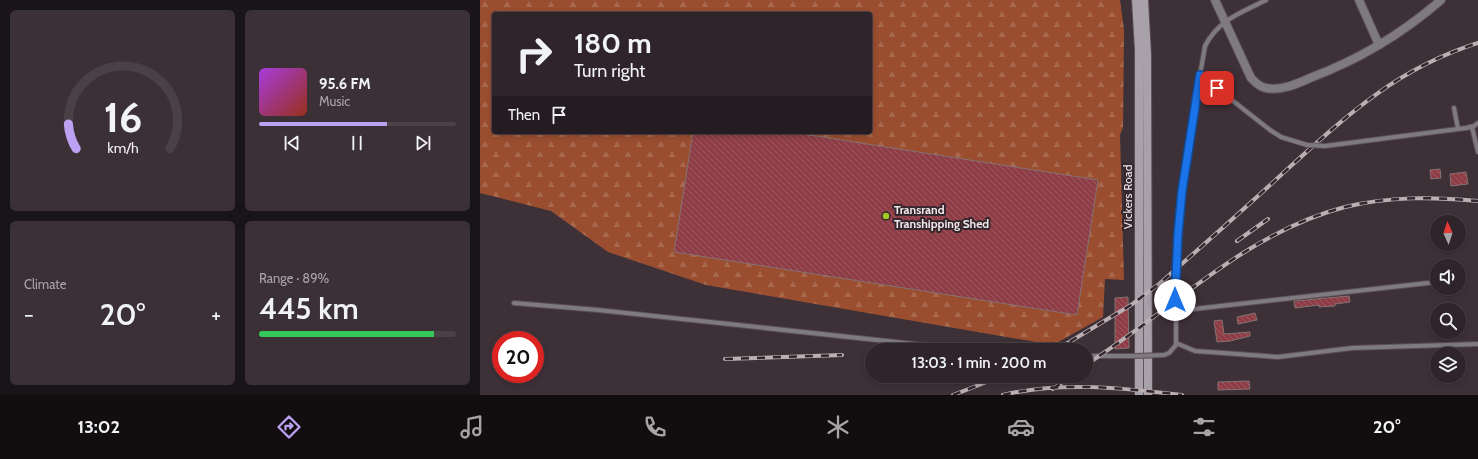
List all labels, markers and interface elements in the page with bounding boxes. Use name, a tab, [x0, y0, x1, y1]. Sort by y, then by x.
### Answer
text: 180 m	[574, 26, 652, 60]
icon: right	[508, 28, 560, 80]
text: Turn right	[574, 60, 645, 82]
pin	[1200, 71, 1234, 105]
text: 95.6 FM	[319, 75, 371, 93]
icon: arrive	[1206, 77, 1228, 99]
text: 16	[103, 91, 142, 141]
text: Music	[319, 93, 350, 109]
icon: arrive	[548, 104, 570, 126]
text: Then	[508, 106, 540, 124]
icon: previous	[281, 132, 303, 154]
icon: pause	[346, 132, 368, 154]
icon: next	[412, 132, 434, 154]
text: km/h	[107, 138, 138, 156]
street label: Vickers Road	[1120, 165, 1135, 229]
place label: Transrand Transhipping Shed	[894, 202, 989, 231]
marker: Transrand Transhipping Shed	[881, 211, 891, 221]
north arrow	[1430, 215, 1466, 251]
map controls	[1430, 215, 1466, 383]
button: sound	[1430, 259, 1466, 295]
text: Range · 89%	[259, 270, 329, 286]
text: Climate	[24, 276, 66, 292]
position arrow	[1154, 279, 1196, 321]
text: 445 km	[259, 290, 359, 327]
text: 20°	[100, 296, 145, 333]
text: −	[24, 301, 34, 328]
text: +	[211, 301, 221, 328]
button: search	[1430, 303, 1466, 339]
speed limit sign: 20	[492, 331, 544, 383]
button: layers	[1430, 347, 1466, 383]
text: 13:03 · 1 min · 200 m	[912, 354, 1046, 372]
icon: directions	[275, 413, 303, 441]
icon: music	[458, 413, 486, 441]
icon: phone	[641, 413, 669, 441]
icon: climate	[824, 413, 852, 441]
icon: car	[1007, 413, 1035, 441]
icon: filters	[1190, 413, 1218, 441]
text: 13:02	[77, 416, 120, 438]
text: 20°	[1373, 416, 1400, 438]

